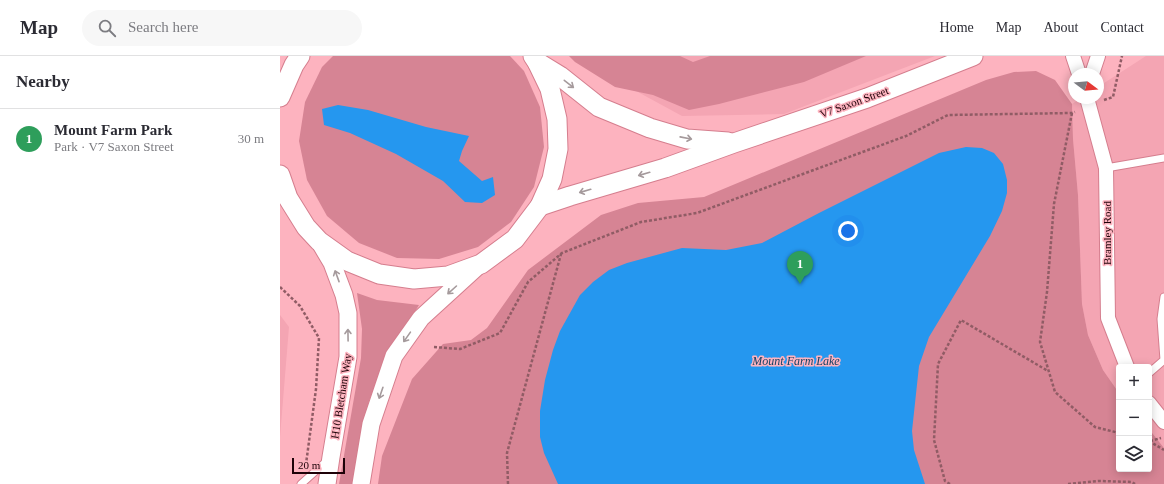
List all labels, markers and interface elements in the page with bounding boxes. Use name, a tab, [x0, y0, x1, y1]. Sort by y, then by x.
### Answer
search box	[82, 10, 362, 46]
text: Map	[20, 17, 58, 38]
icon: search	[96, 17, 118, 39]
text: Search here	[128, 19, 198, 35]
text: Home	[940, 20, 974, 35]
text: Map	[996, 20, 1021, 35]
text: About	[1043, 20, 1078, 35]
text: Contact	[1100, 20, 1144, 35]
north arrow	[1068, 68, 1104, 104]
text: Nearby	[16, 72, 70, 91]
one-way arrow	[564, 79, 575, 88]
street label: V7 Saxon Street	[818, 84, 890, 120]
text: Mount Farm Park	[54, 122, 172, 138]
text: 1	[26, 131, 32, 146]
text: 30 m	[238, 131, 264, 146]
one-way arrow	[679, 134, 692, 142]
text: Park · V7 Saxon Street	[54, 139, 174, 154]
one-way arrow	[638, 171, 651, 178]
one-way arrow	[579, 188, 592, 195]
street label: Bramley Road	[1101, 201, 1113, 265]
your location	[838, 221, 858, 241]
pin: 1	[787, 251, 813, 284]
one-way arrow	[332, 270, 340, 282]
one-way arrow	[447, 285, 457, 294]
one-way arrow	[344, 329, 352, 342]
one-way arrow	[403, 331, 411, 342]
street label: H10 Bletcham Way	[328, 352, 354, 440]
water label: Mount Farm Lake	[751, 354, 840, 368]
map controls	[1116, 364, 1152, 472]
button: +	[1116, 364, 1152, 400]
one-way arrow	[377, 386, 384, 399]
button: −	[1116, 400, 1152, 436]
button: layers	[1116, 436, 1152, 472]
scale bar	[292, 456, 345, 475]
text: 20 m	[298, 459, 320, 471]

